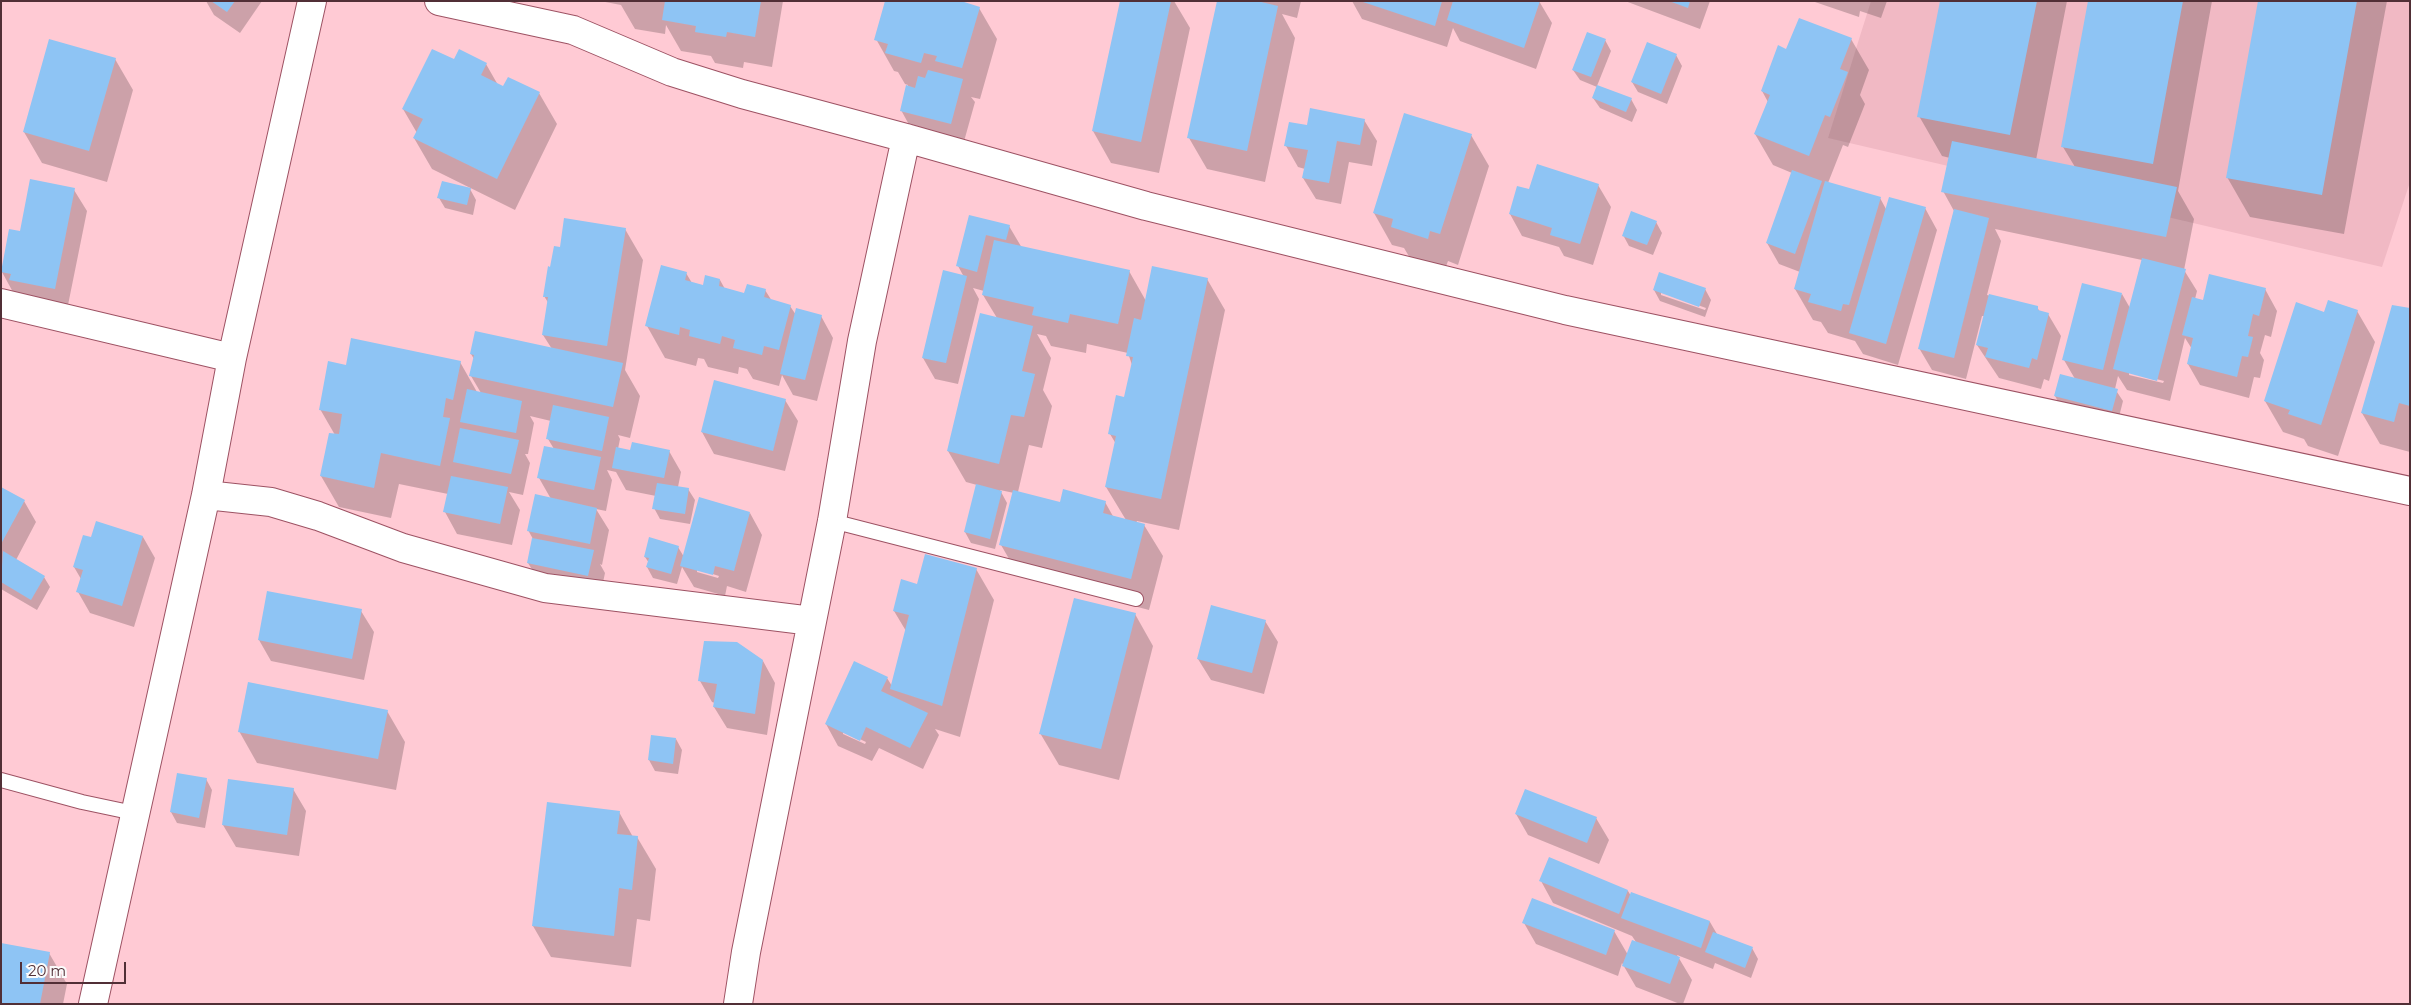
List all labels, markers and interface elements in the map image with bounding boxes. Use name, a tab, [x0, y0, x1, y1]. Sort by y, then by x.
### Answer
scale bar	[22, 952, 129, 984]
text: 20 m	[28, 961, 66, 980]

